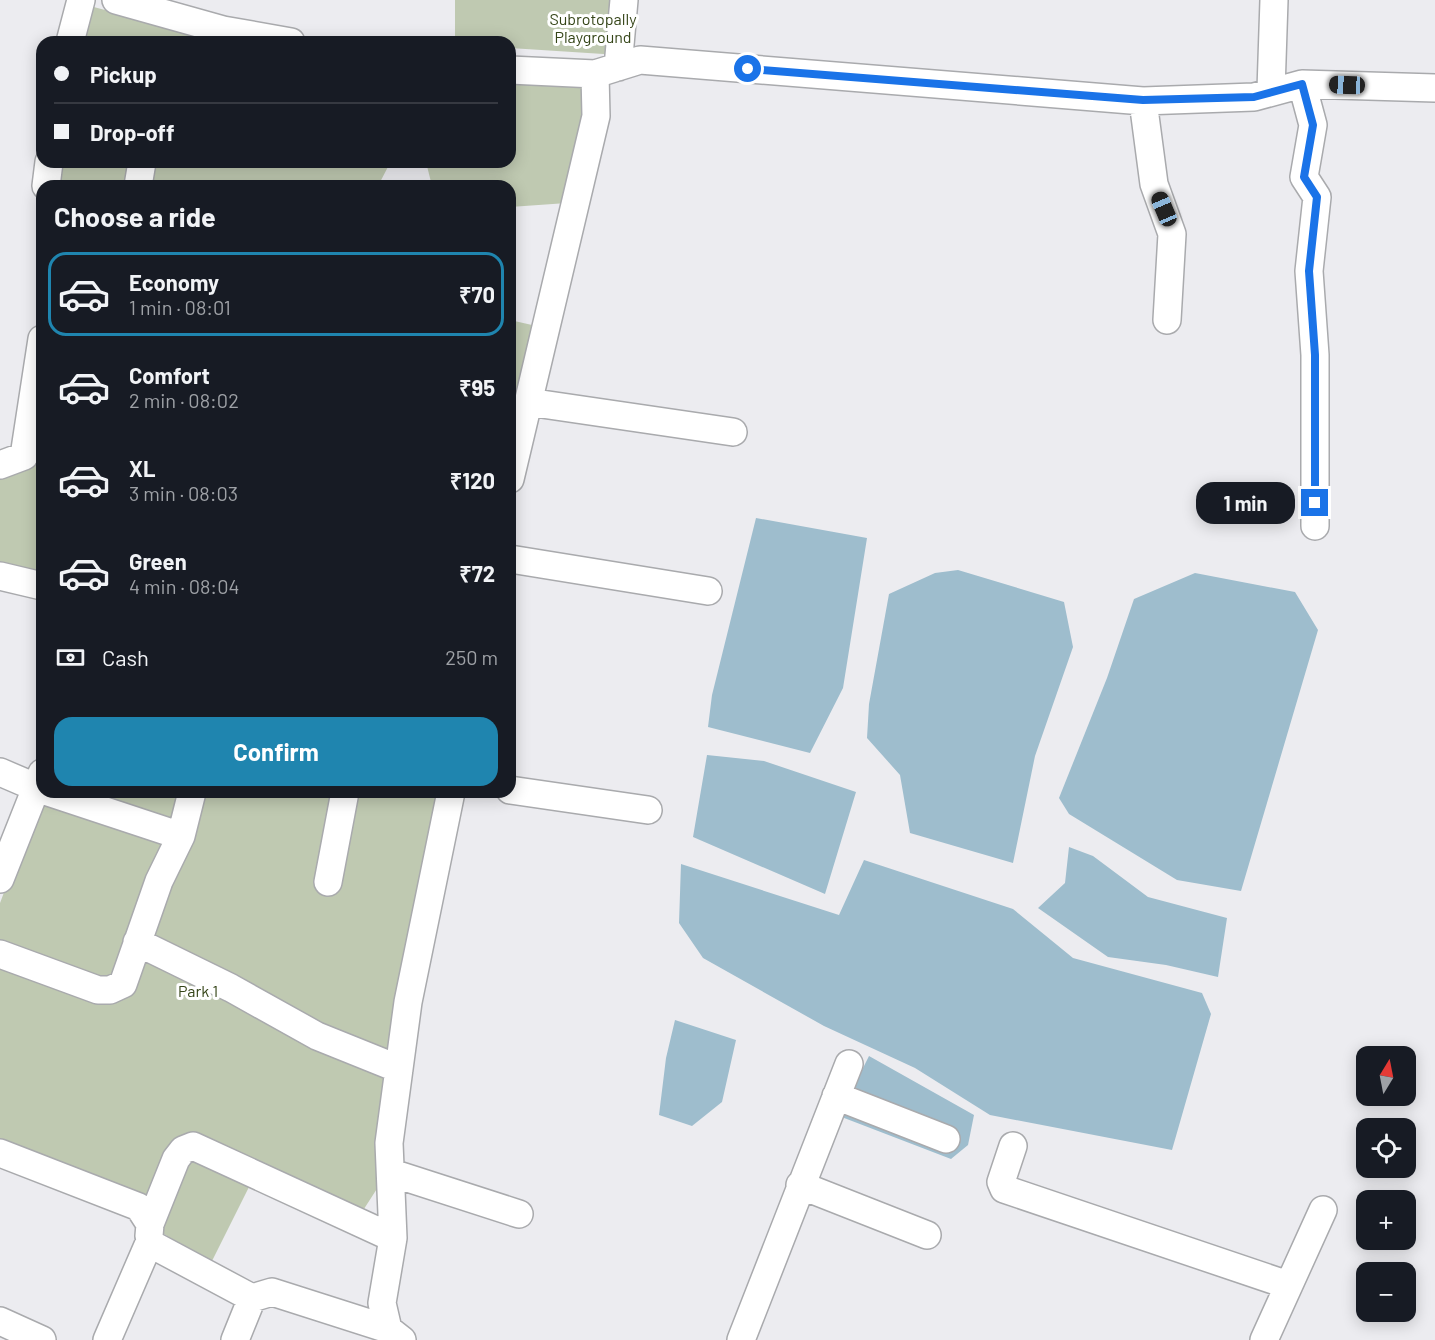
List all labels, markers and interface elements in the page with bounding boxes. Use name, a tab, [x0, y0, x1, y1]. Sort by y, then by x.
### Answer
park label: Subrotopally Playground	[549, 9, 637, 46]
route start	[734, 55, 761, 82]
text: Pickup	[90, 61, 157, 87]
car	[1329, 75, 1365, 95]
text: Drop-off	[90, 119, 174, 145]
car	[1149, 189, 1179, 229]
text: Choose a ride	[54, 200, 216, 232]
icon: car	[57, 267, 111, 321]
text: Economy	[129, 269, 219, 295]
text: ₹70	[459, 281, 495, 307]
text: 1 min · 08:01	[129, 295, 231, 319]
icon: car	[57, 360, 111, 414]
text: Comfort	[129, 362, 210, 388]
text: ₹95	[459, 374, 495, 400]
text: 2 min · 08:02	[129, 388, 239, 412]
icon: car	[57, 453, 111, 507]
text: XL	[129, 455, 155, 481]
text: ₹120	[450, 467, 495, 493]
text: 3 min · 08:03	[129, 481, 238, 505]
callout: 1 min	[1195, 482, 1294, 524]
route end	[1301, 489, 1328, 516]
text: 1 min	[1224, 491, 1267, 515]
icon: car	[57, 546, 111, 600]
text: Green	[129, 548, 187, 574]
text: ₹72	[459, 560, 495, 586]
text: 4 min · 08:04	[129, 574, 239, 598]
icon: cash	[54, 641, 87, 674]
text: Cash	[102, 644, 149, 670]
text: 250 m	[445, 645, 498, 669]
button: Confirm	[54, 717, 498, 786]
park label: Park 1	[178, 981, 218, 1000]
north arrow	[1356, 1046, 1416, 1106]
map controls	[1356, 1046, 1416, 1322]
button: locate	[1356, 1118, 1416, 1178]
button: +	[1356, 1190, 1416, 1250]
button: −	[1356, 1262, 1416, 1322]

